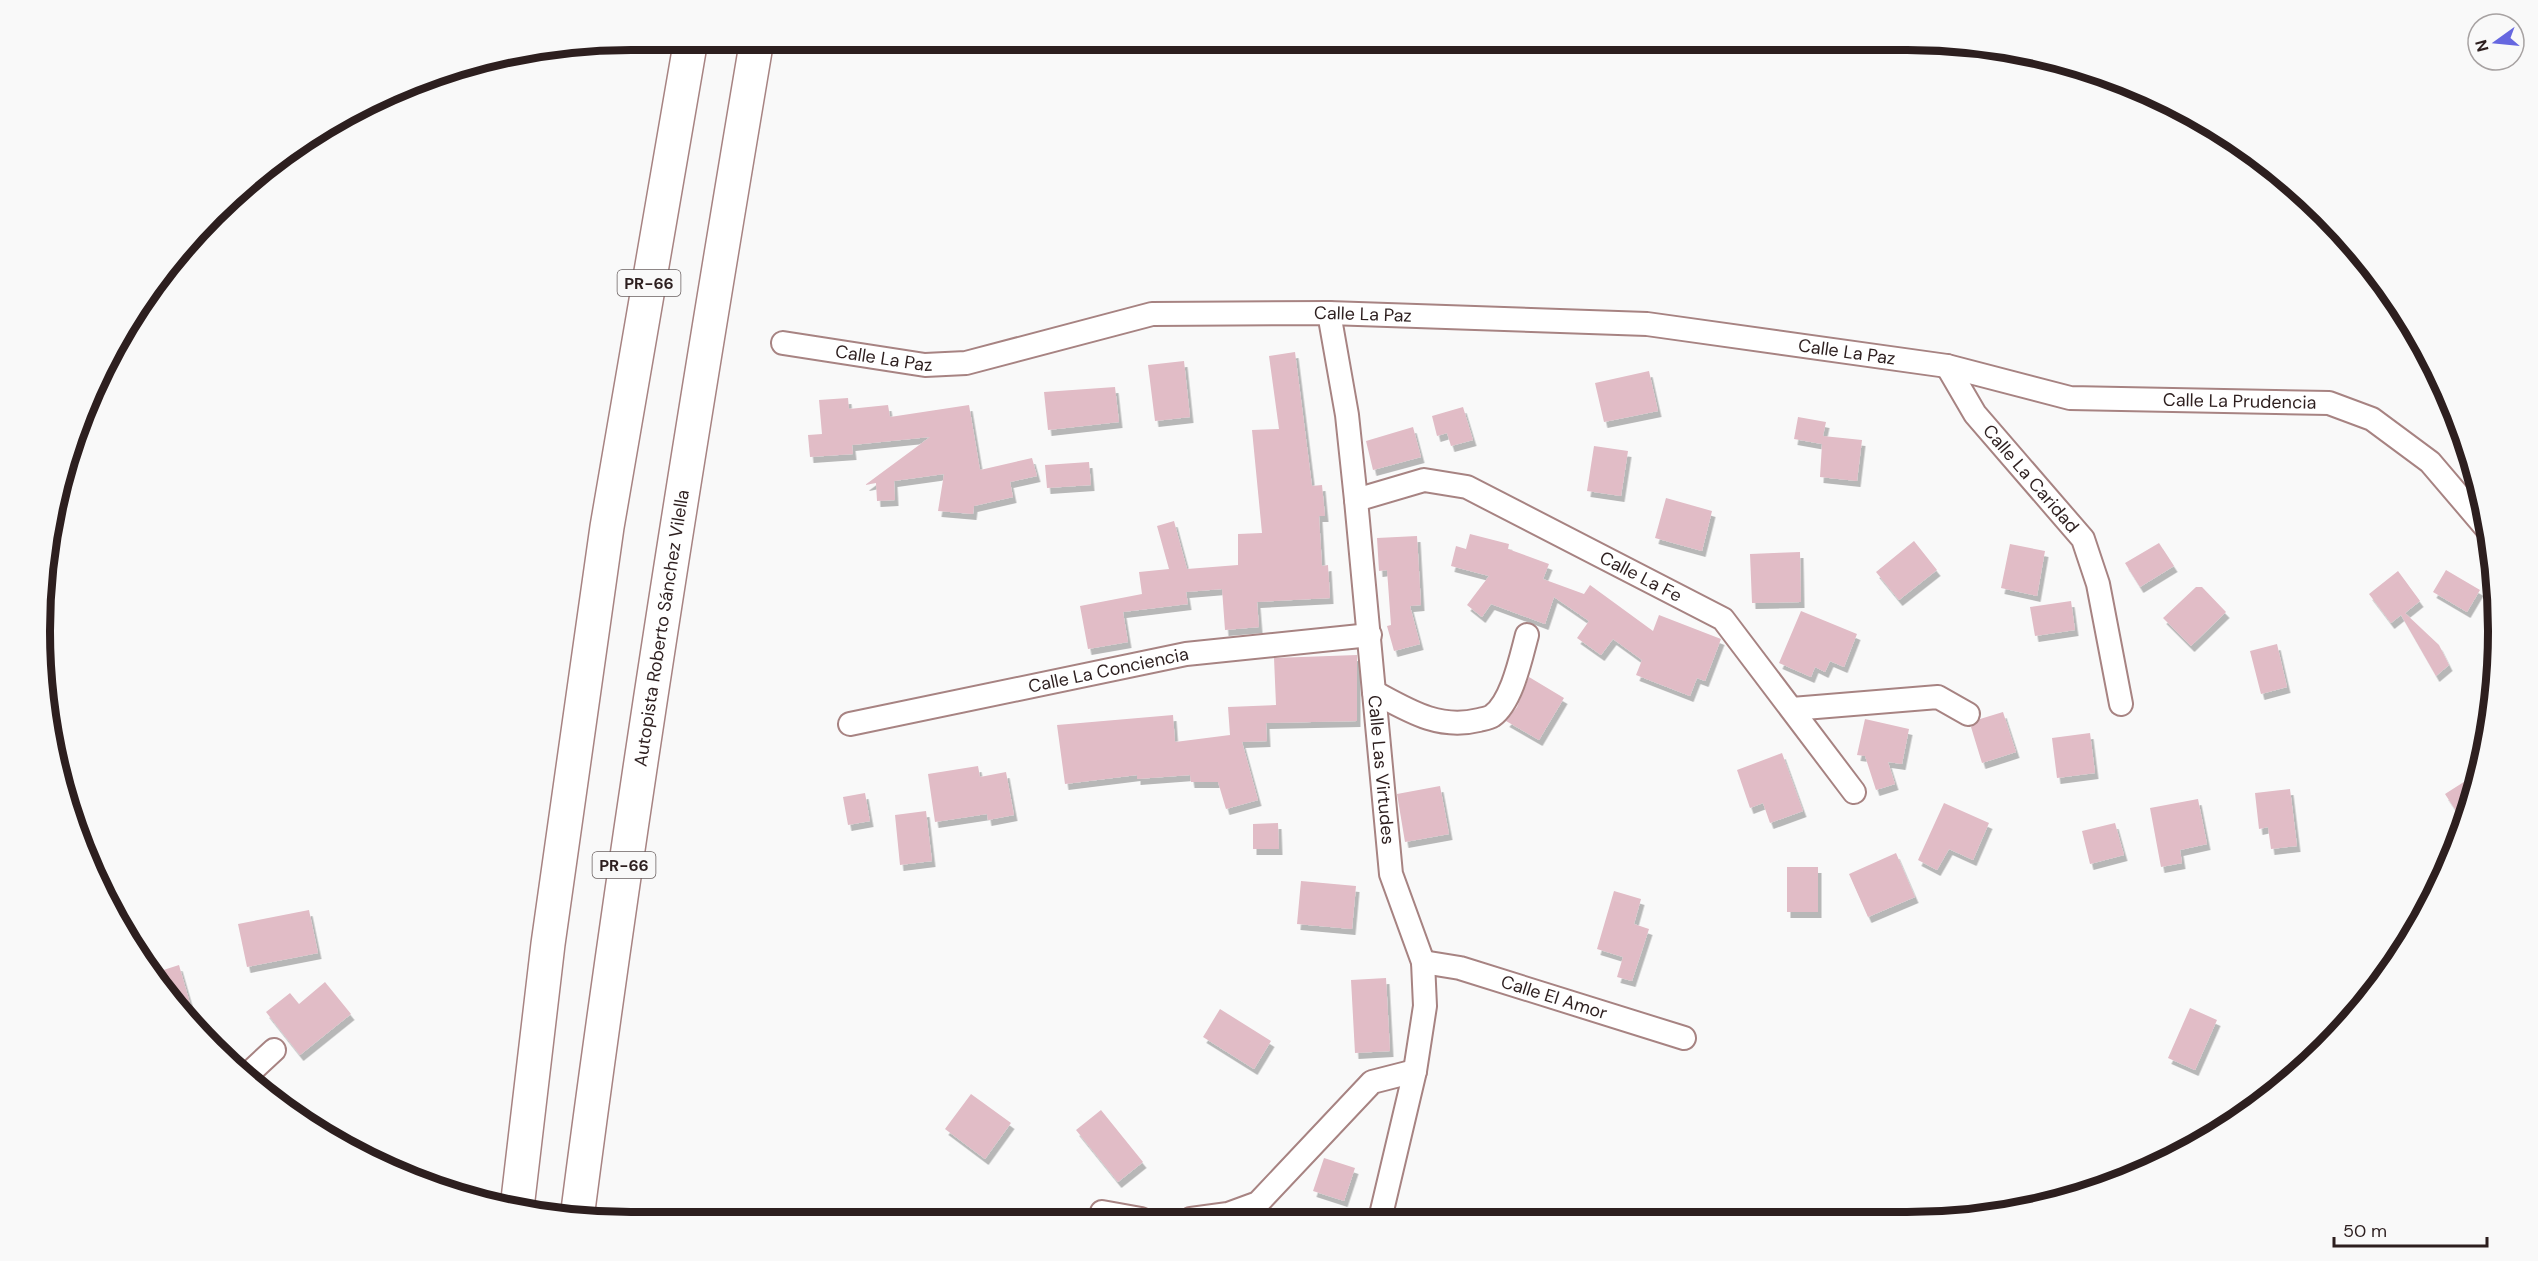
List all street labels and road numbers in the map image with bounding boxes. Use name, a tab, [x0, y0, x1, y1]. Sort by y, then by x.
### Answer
road number: PR-66	[618, 270, 680, 296]
street label: Calle La Paz	[1314, 301, 1412, 328]
street label: Calle La Paz	[1797, 333, 1897, 371]
street label: Calle La Paz	[834, 339, 933, 377]
street label: Calle La Prudencia	[2163, 388, 2317, 415]
street label: Calle La Caridad	[1977, 419, 2084, 538]
street label: Autopista Roberto Sánchez Vilella	[628, 488, 695, 768]
street label: Calle La Fe	[1596, 545, 1686, 608]
street label: Calle La Conciencia	[1026, 642, 1191, 699]
street label: Calle Las Virtudes	[1362, 694, 1400, 846]
road number: PR-66	[592, 852, 656, 878]
street label: Calle El Amor	[1498, 970, 1610, 1025]

